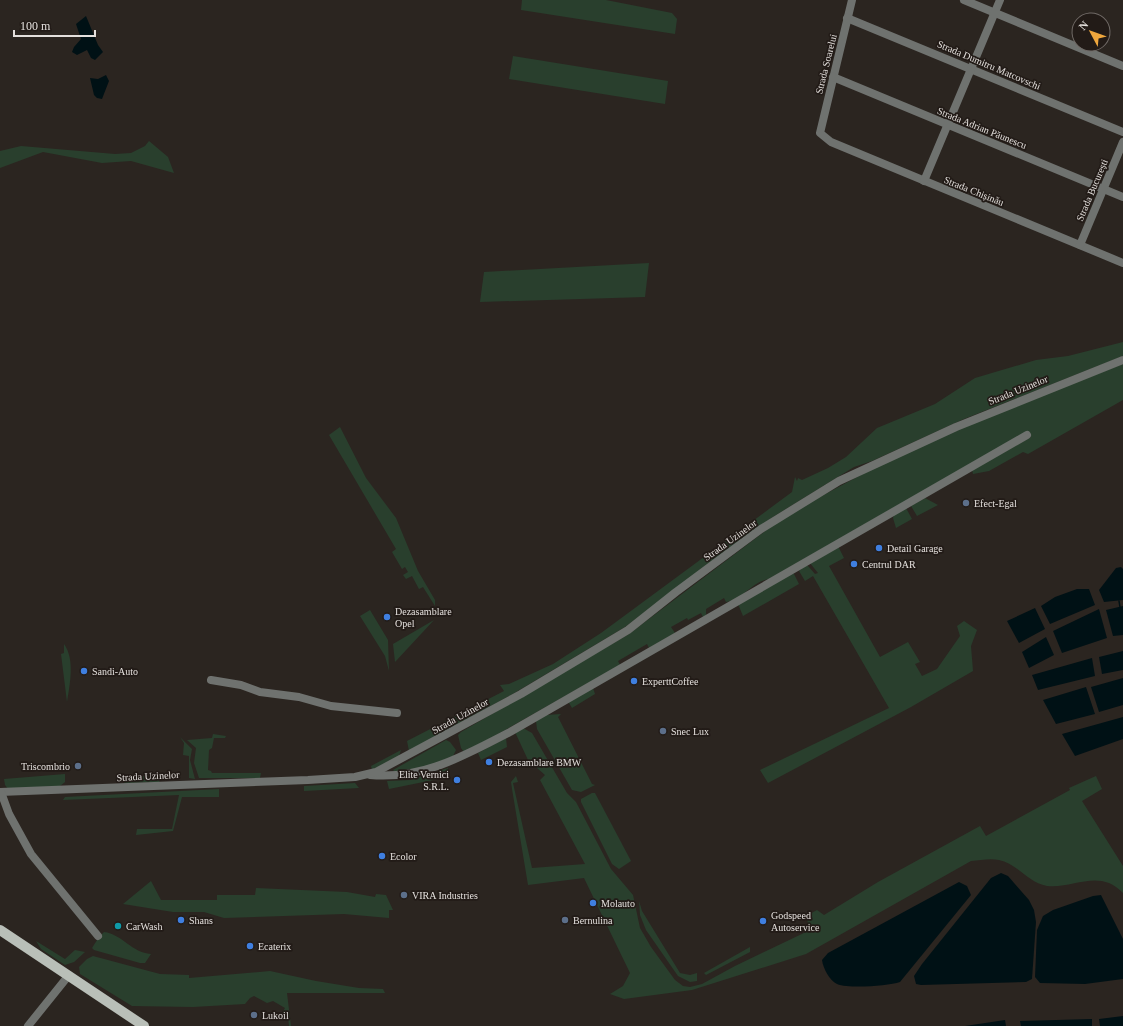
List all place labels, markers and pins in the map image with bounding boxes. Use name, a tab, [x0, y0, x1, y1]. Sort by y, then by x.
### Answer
marker: Efect-Egal	[961, 498, 971, 508]
place label: Efect-Egal	[974, 498, 1017, 509]
marker: Detail Garage	[874, 543, 884, 553]
place label: Detail Garage	[887, 543, 943, 554]
marker: Centrul DAR	[849, 559, 859, 569]
place label: Centrul DAR	[862, 559, 916, 570]
place label: Dezasamblare Opel	[395, 606, 452, 629]
marker: Dezasamblare Opel	[382, 612, 392, 622]
marker: Sandi-Auto	[79, 666, 89, 676]
place label: Sandi-Auto	[92, 666, 138, 677]
marker: ExperttCoffee	[629, 676, 639, 686]
place label: ExperttCoffee	[642, 676, 699, 687]
marker: Snec Lux	[658, 726, 668, 736]
place label: Snec Lux	[671, 726, 709, 737]
marker: Dezasamblare BMW	[484, 757, 494, 767]
place label: Dezasamblare BMW	[497, 757, 582, 768]
place label: Triscombrio	[21, 761, 70, 772]
marker: Triscombrio	[73, 761, 83, 771]
place label: Elite Vernici S.R.L.	[399, 769, 449, 792]
marker: Elite Vernici S.R.L.	[452, 775, 462, 785]
marker: Ecolor	[377, 851, 387, 861]
place label: Ecolor	[390, 851, 417, 862]
marker: VIRA Industries	[399, 890, 409, 900]
place label: VIRA Industries	[412, 890, 478, 901]
marker: Molauto	[588, 898, 598, 908]
place label: Molauto	[601, 898, 635, 909]
place label: Godspeed Autoservice	[771, 910, 820, 933]
marker: Shans	[176, 915, 186, 925]
place label: Shans	[189, 915, 213, 926]
marker: Bernulina	[560, 915, 570, 925]
place label: Bernulina	[573, 915, 613, 926]
marker: Godspeed Autoservice	[758, 916, 768, 926]
marker: CarWash	[113, 921, 123, 931]
place label: CarWash	[126, 921, 162, 932]
marker: Ecaterix	[245, 941, 255, 951]
place label: Ecaterix	[258, 941, 291, 952]
marker: Lukoil	[249, 1010, 259, 1020]
place label: Lukoil	[262, 1010, 289, 1021]

